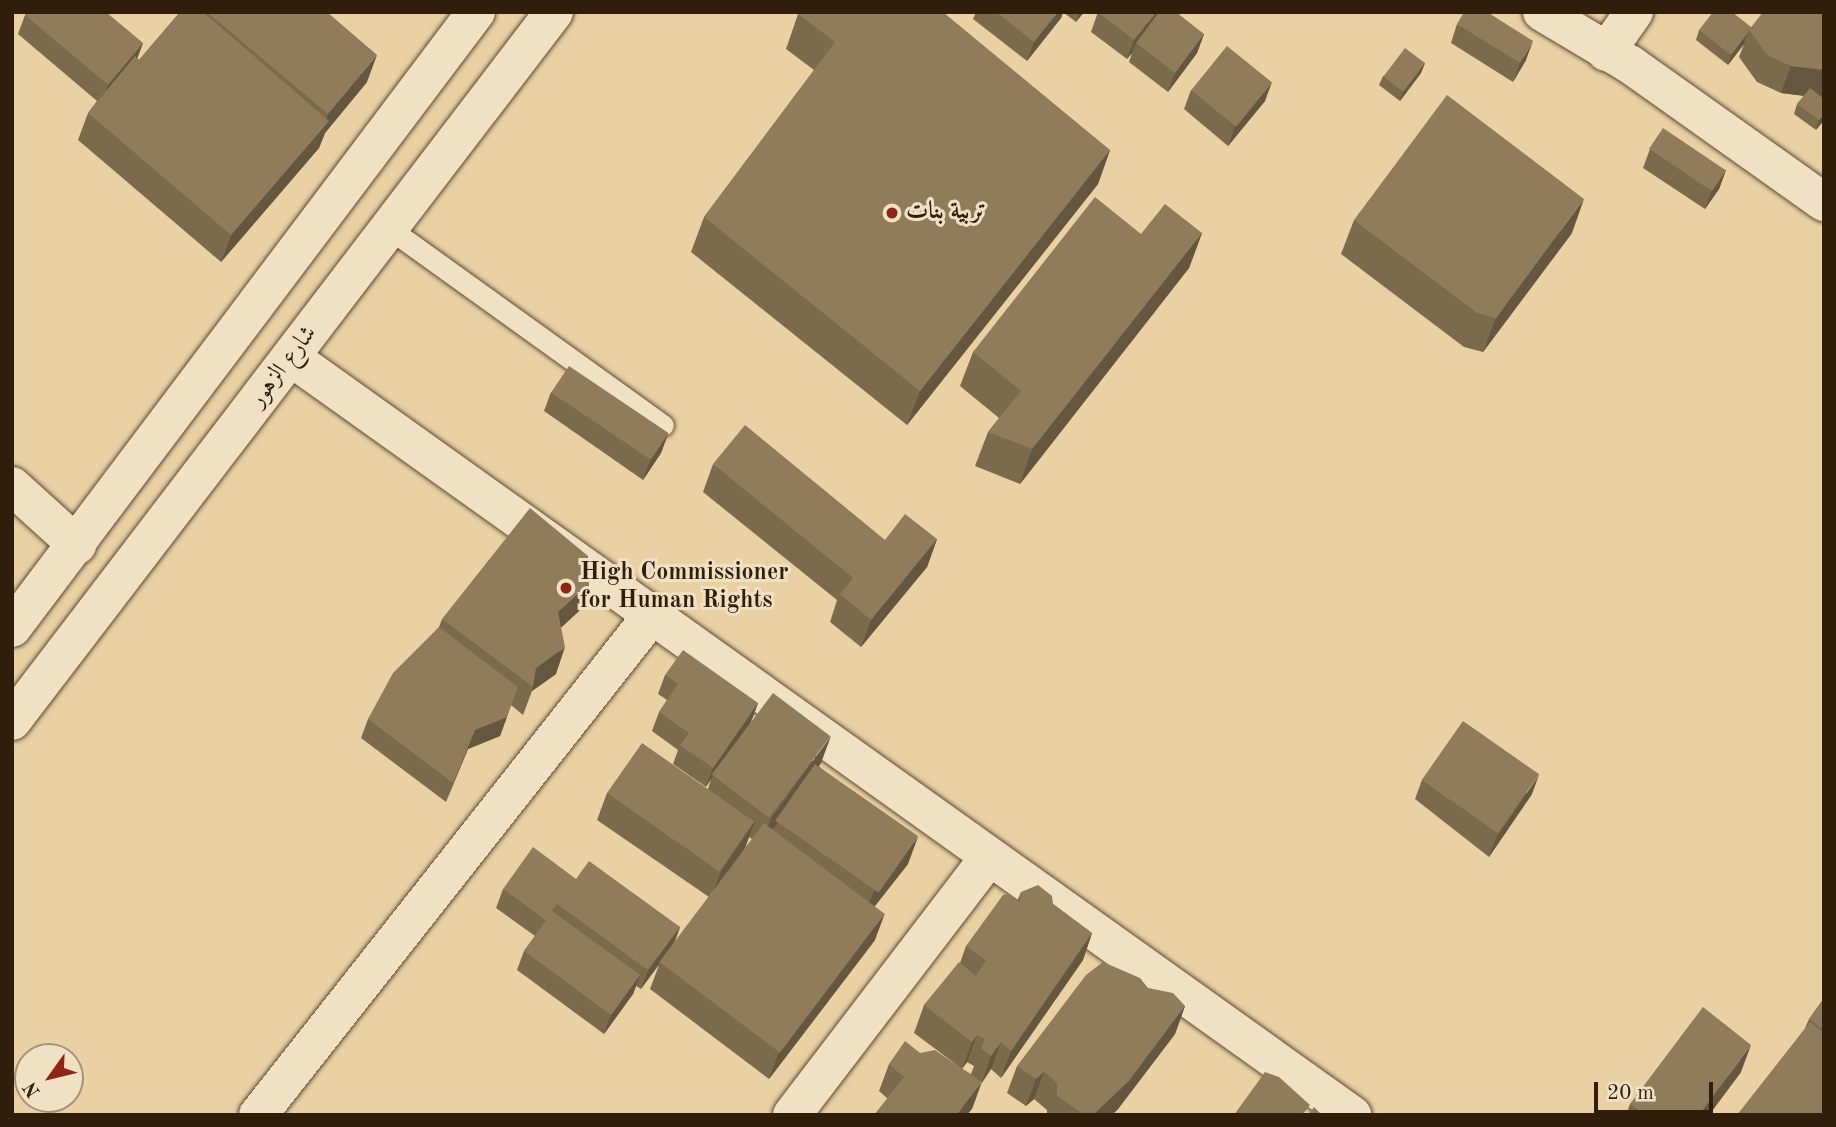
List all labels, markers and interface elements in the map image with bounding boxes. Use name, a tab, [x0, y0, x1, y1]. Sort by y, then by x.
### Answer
place label: تربية بنات	[906, 199, 986, 227]
marker: تربية بنات	[884, 205, 900, 221]
street label: شارع الزهور	[244, 321, 324, 413]
place label: High Commissioner for Human Rights	[580, 560, 789, 616]
marker: High Commissioner for Human Rights	[558, 580, 574, 596]
north arrow	[14, 1043, 84, 1113]
scale bar	[1598, 1068, 1717, 1112]
text: N	[21, 1078, 45, 1100]
text: 20 m	[1607, 1083, 1654, 1104]

